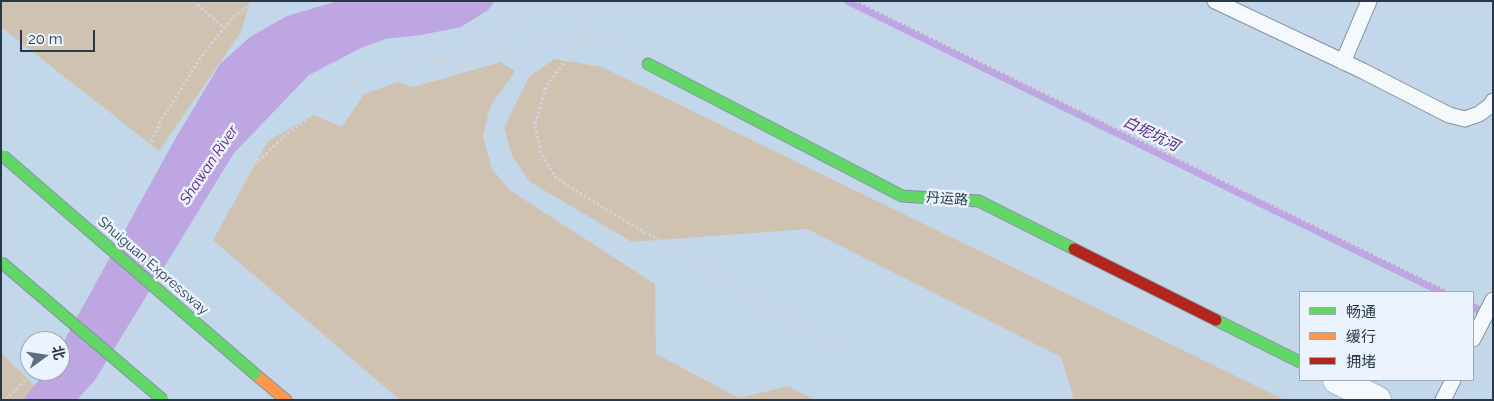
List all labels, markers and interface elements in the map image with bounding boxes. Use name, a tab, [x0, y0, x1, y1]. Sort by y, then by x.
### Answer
scale bar	[22, 20, 98, 52]
text: 20 m	[28, 30, 63, 48]
water label: 白坭坑河	[1120, 113, 1182, 155]
water label: Shawan River	[176, 122, 242, 208]
street label: 丹运路	[925, 189, 969, 209]
street label: Shuiguan Expressway	[94, 213, 212, 319]
legend	[1299, 291, 1474, 381]
text: 畅通	[1346, 303, 1376, 321]
text: 缓行	[1346, 328, 1376, 346]
north arrow	[20, 331, 70, 381]
text: 北	[49, 344, 68, 361]
text: 拥堵	[1346, 353, 1376, 371]

